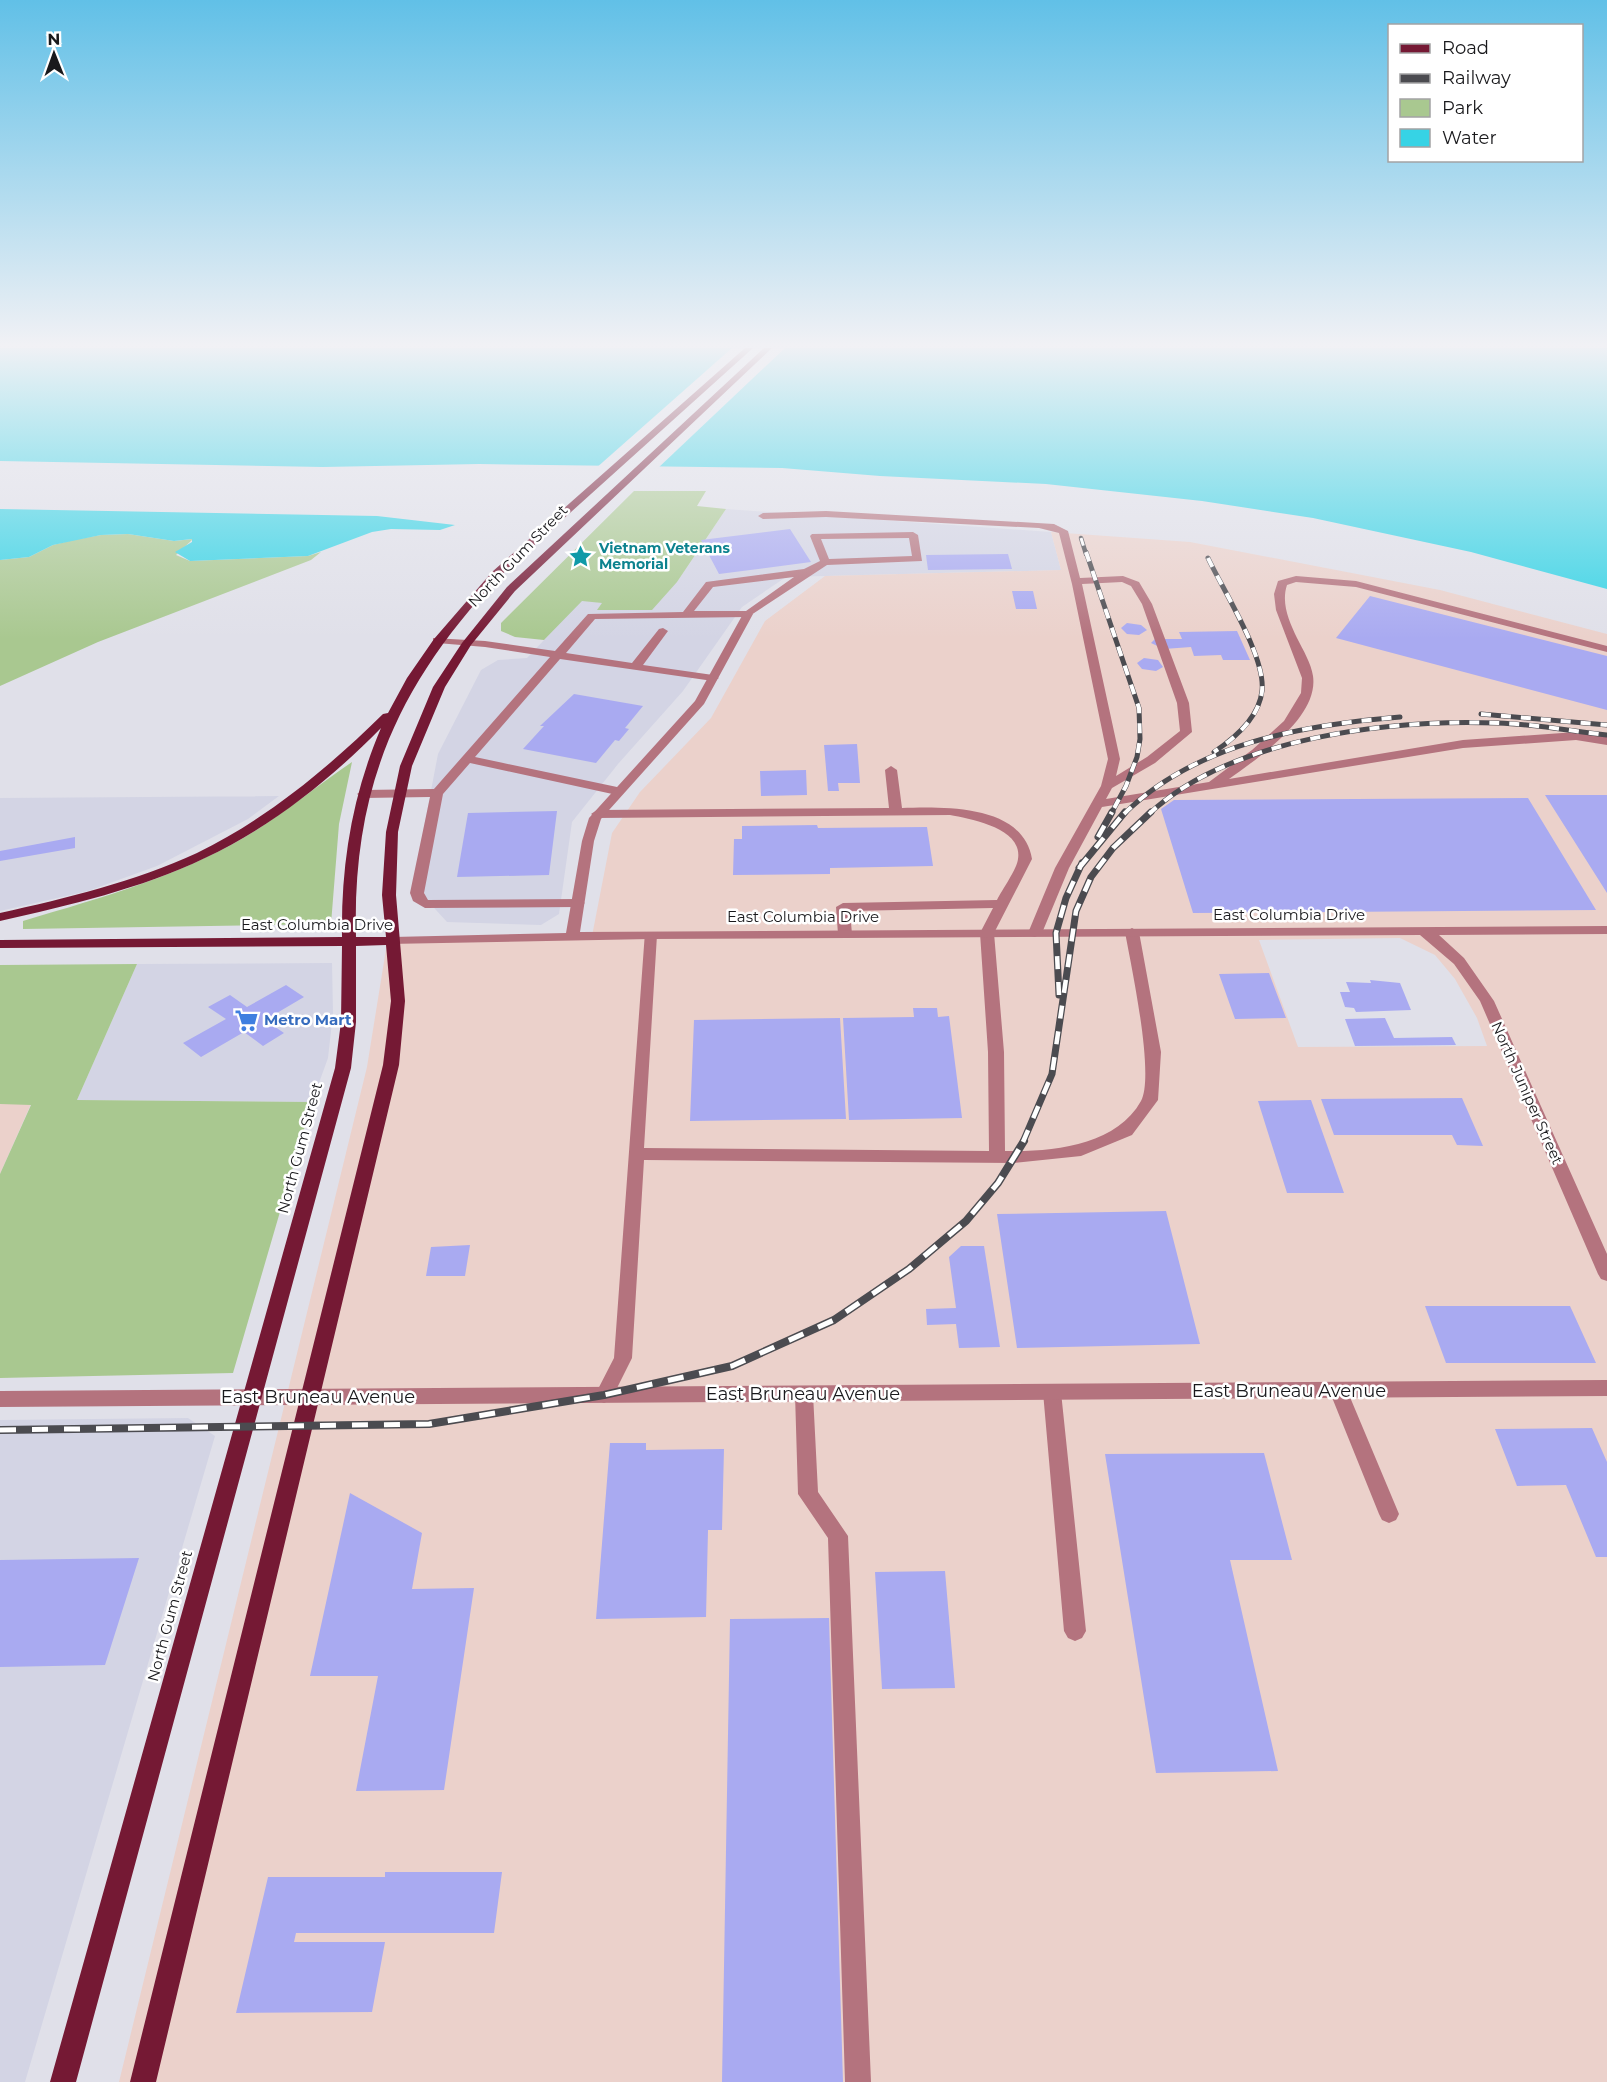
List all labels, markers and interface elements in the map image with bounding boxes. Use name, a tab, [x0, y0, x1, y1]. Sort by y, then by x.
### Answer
north arrow	[24, 24, 84, 84]
legend	[1388, 24, 1583, 162]
text: N	[47, 30, 60, 49]
text: Road	[1442, 37, 1489, 59]
text: Railway	[1442, 67, 1511, 89]
text: Park	[1442, 97, 1483, 119]
text: Water	[1442, 127, 1497, 149]
street label: North Gum Street	[464, 501, 571, 611]
place label: Vietnam Veterans Memorial	[598, 539, 730, 573]
place icon: Vietnam Veterans Memorial	[568, 543, 594, 569]
street label: East Columbia Drive	[1213, 905, 1365, 924]
street label: East Columbia Drive	[727, 907, 879, 926]
street label: East Columbia Drive	[241, 915, 393, 934]
supermarket icon: Metro Mart	[233, 1007, 259, 1033]
place label: Metro Mart	[264, 1010, 352, 1029]
street label: North Juniper Street	[1487, 1018, 1568, 1167]
street label: North Gum Street	[273, 1080, 326, 1215]
street label: East Bruneau Avenue	[1192, 1380, 1386, 1402]
street label: East Bruneau Avenue	[706, 1383, 900, 1405]
street label: East Bruneau Avenue	[221, 1386, 415, 1408]
street label: North Gum Street	[143, 1548, 196, 1683]

